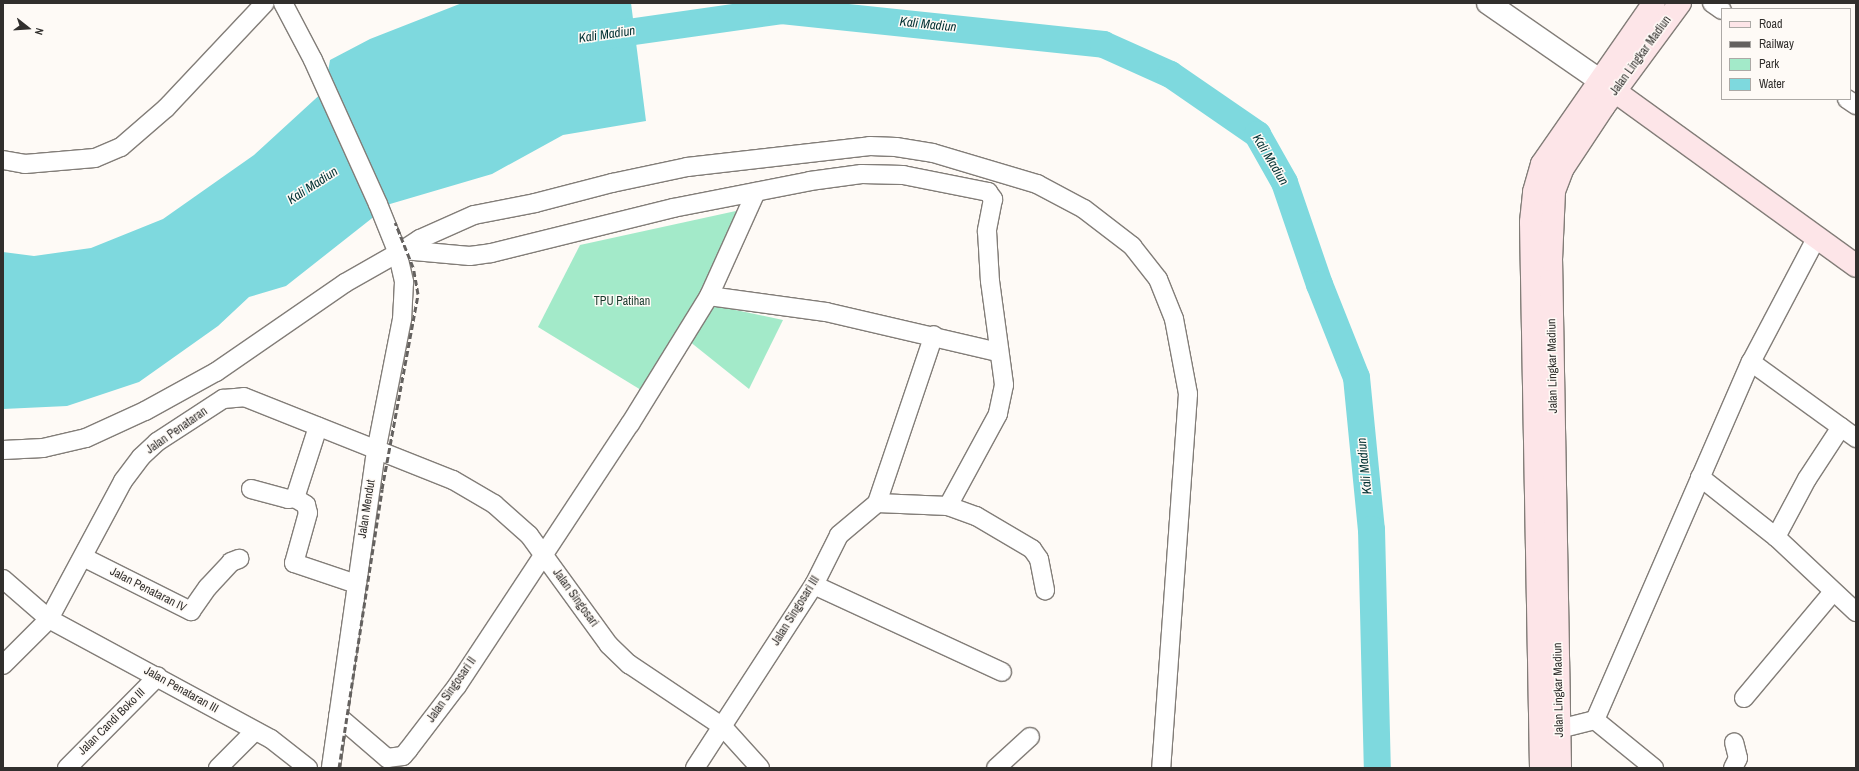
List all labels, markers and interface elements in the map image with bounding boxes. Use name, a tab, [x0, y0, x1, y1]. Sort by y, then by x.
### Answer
north arrow	[8, 8, 48, 48]
legend	[1721, 8, 1851, 100]
street label: Jalan Lingkar Madiun	[1607, 13, 1675, 99]
water label: Kali Madiun	[899, 14, 957, 36]
text: Road	[1759, 16, 1783, 32]
water label: Kali Madiun	[578, 23, 636, 47]
text: N	[32, 26, 47, 37]
text: Railway	[1759, 36, 1794, 52]
text: Park	[1759, 56, 1779, 72]
text: Water	[1759, 76, 1785, 92]
water label: Kali Madiun	[1249, 132, 1291, 188]
water label: Kali Madiun	[285, 164, 341, 208]
park label: TPU Patihan	[594, 295, 650, 309]
street label: Jalan Lingkar Madiun	[1545, 319, 1561, 413]
street label: Jalan Penataran	[144, 405, 210, 457]
water label: Kali Madiun	[1354, 437, 1376, 495]
street label: Jalan Mendut	[355, 479, 379, 539]
street label: Jalan Penataran IV	[107, 565, 189, 615]
street label: Jalan Singosari	[549, 566, 601, 630]
street label: Jalan Singosari III	[769, 574, 823, 648]
street label: Jalan Lingkar Madiun	[1551, 643, 1567, 737]
street label: Jalan Singosari II	[424, 655, 480, 725]
street label: Jalan Penataran III	[141, 664, 221, 716]
street label: Jalan Candi Boko III	[76, 686, 148, 758]

